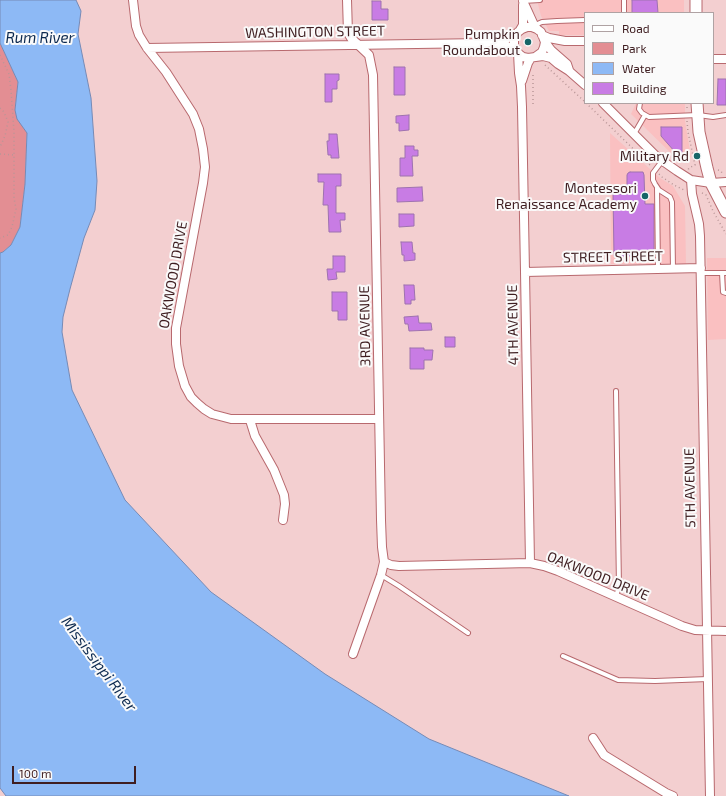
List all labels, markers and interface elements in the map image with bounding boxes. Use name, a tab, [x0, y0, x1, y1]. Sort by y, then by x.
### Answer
legend	[584, 12, 714, 104]
text: Road	[622, 21, 650, 35]
street label: WASHINGTON STREET	[245, 22, 385, 42]
place label: Pumpkin Roundabout	[442, 26, 520, 58]
water label: Rum River	[5, 29, 75, 47]
marker: Pumpkin Roundabout	[523, 37, 533, 47]
text: Park	[622, 41, 647, 55]
text: Water	[622, 61, 656, 75]
text: Building	[622, 81, 666, 95]
place label: Military Rd	[620, 148, 689, 164]
marker: Military Rd	[692, 151, 702, 161]
place label: Montessori Renaissance Academy	[496, 180, 637, 212]
marker: Montessori Renaissance Academy	[640, 191, 650, 201]
street label: OAKWOOD DRIVE	[155, 220, 191, 330]
street label: STREET STREET	[563, 248, 663, 266]
street label: 4TH AVENUE	[504, 285, 522, 365]
street label: 3RD AVENUE	[356, 286, 374, 366]
street label: 5TH AVENUE	[681, 448, 699, 528]
street label: OAKWOOD DRIVE	[544, 548, 652, 604]
water label: Mississippi River	[58, 613, 140, 715]
scale bar	[14, 758, 138, 784]
text: 100 m	[19, 766, 51, 780]

